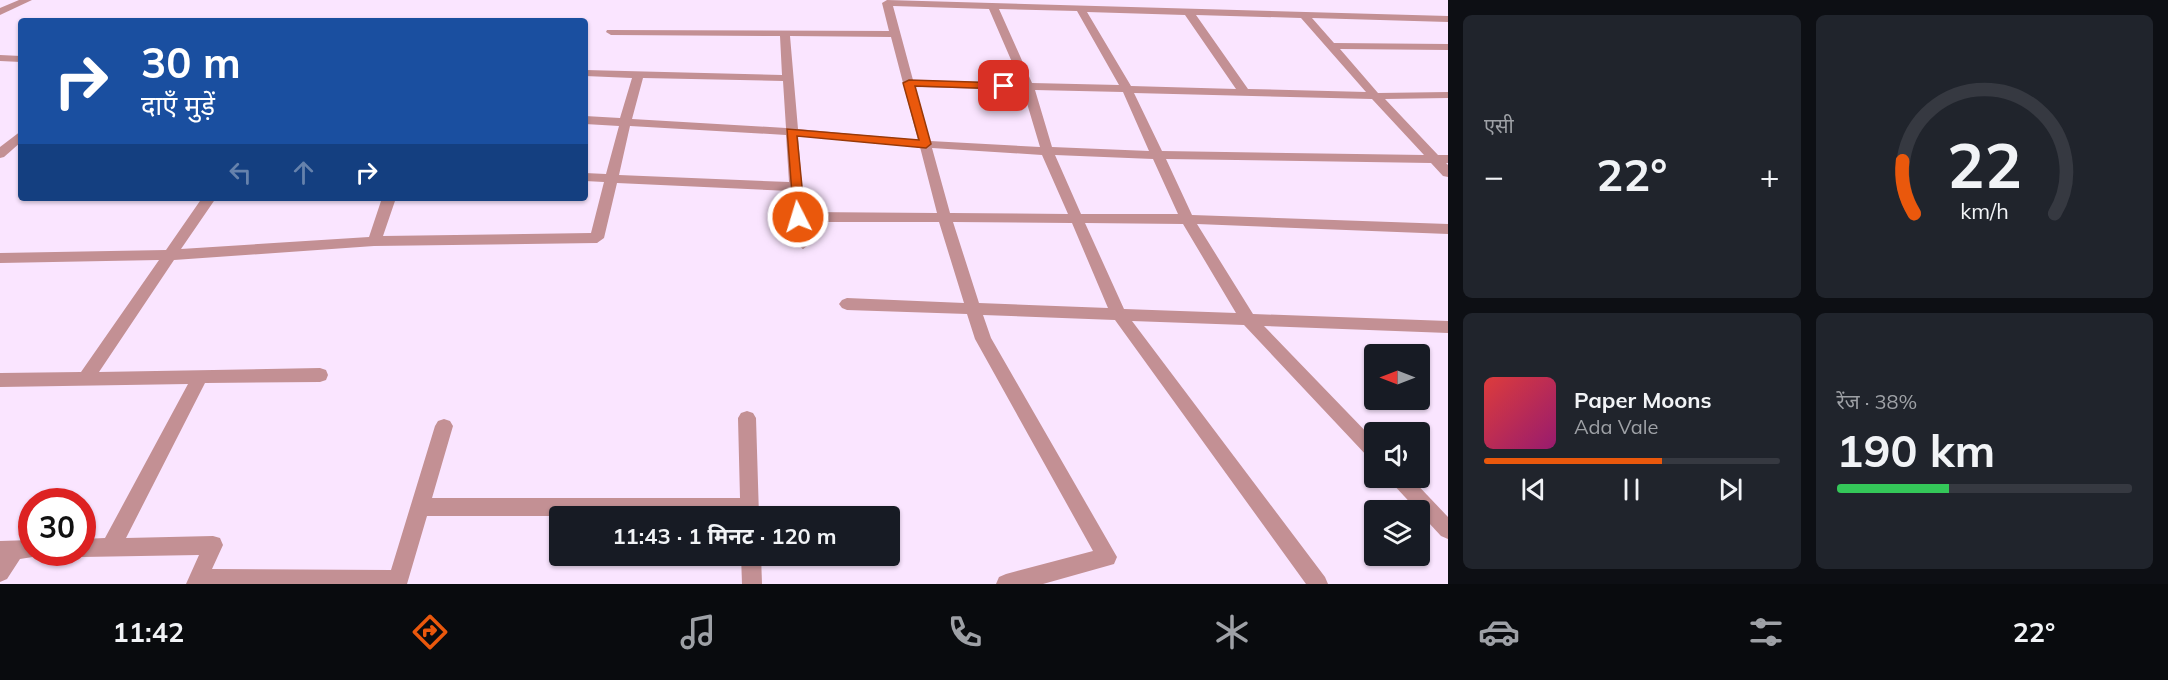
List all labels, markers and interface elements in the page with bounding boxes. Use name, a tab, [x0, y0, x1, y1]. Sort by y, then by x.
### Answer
text: 30 m	[141, 36, 241, 89]
icon: right	[42, 42, 120, 120]
pin	[978, 60, 1029, 111]
icon: arrive	[987, 69, 1020, 102]
text: दाएँ मुड़ें	[141, 88, 215, 122]
text: एसी	[1484, 113, 1514, 138]
text: 22	[1947, 125, 2022, 204]
text: 22°	[1596, 146, 1667, 202]
text: −	[1484, 155, 1504, 196]
text: +	[1760, 155, 1780, 196]
icon: left	[224, 156, 257, 189]
icon: ahead	[287, 156, 320, 189]
icon: right	[350, 156, 383, 189]
position arrow	[766, 185, 830, 249]
text: km/h	[1960, 197, 2008, 224]
north arrow	[1364, 344, 1430, 410]
map controls	[1364, 344, 1430, 566]
text: Paper Moons	[1574, 386, 1712, 414]
text: रेंज · 38%	[1837, 389, 1917, 414]
text: Ada Vale	[1574, 414, 1658, 439]
button: sound	[1364, 422, 1430, 488]
text: 190 km	[1837, 422, 1995, 478]
icon: previous	[1517, 473, 1550, 506]
icon: pause	[1615, 473, 1648, 506]
icon: next	[1714, 473, 1747, 506]
speed limit sign: 30	[18, 488, 96, 566]
button: layers	[1364, 500, 1430, 566]
text: 11:43 · 1 मिनट · 120 m	[612, 522, 837, 550]
icon: directions	[409, 611, 451, 653]
icon: music	[677, 611, 719, 653]
icon: phone	[944, 611, 986, 653]
icon: climate	[1211, 611, 1253, 653]
icon: car	[1478, 611, 1520, 653]
icon: filters	[1745, 611, 1787, 653]
text: 11:42	[113, 615, 184, 649]
text: 22°	[2013, 615, 2055, 649]

